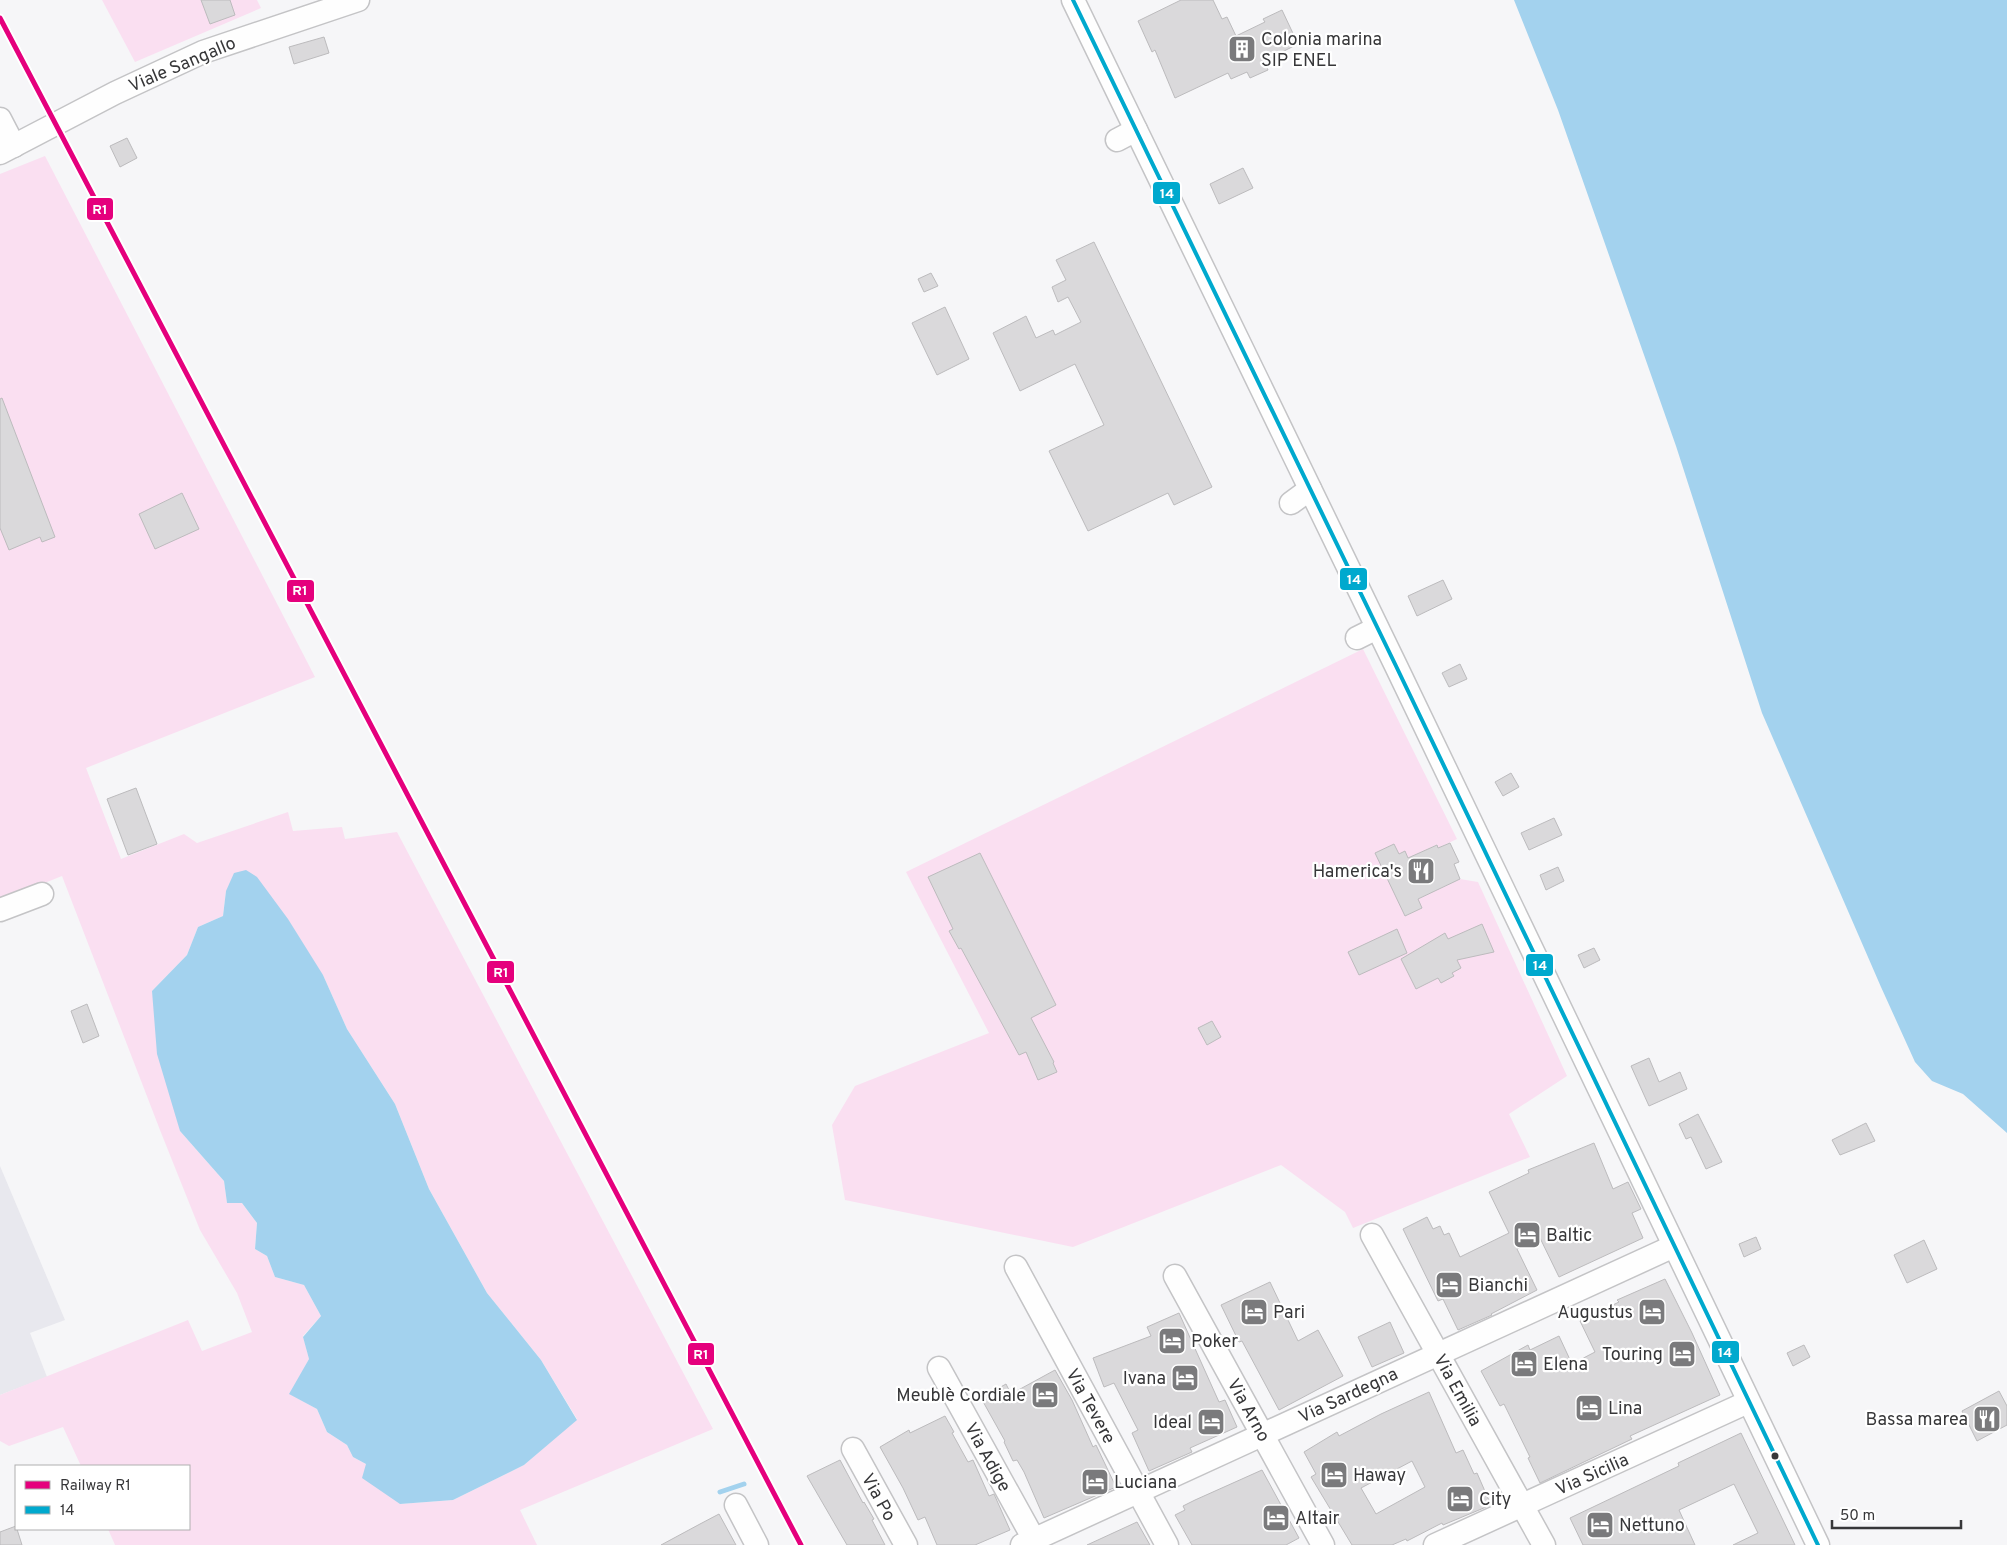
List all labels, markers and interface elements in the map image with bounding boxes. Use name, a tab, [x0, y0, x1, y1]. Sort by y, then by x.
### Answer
place label: Colonia marina SIP ENEL	[1261, 29, 1382, 73]
street label: Viale Sangallo	[125, 32, 240, 98]
building icon: Colonia marina SIP ENEL	[1227, 34, 1257, 64]
line badge: 14	[1152, 181, 1181, 205]
text: 14	[1160, 186, 1174, 203]
line badge: R1	[86, 197, 114, 221]
text: R1	[92, 202, 108, 219]
line badge: 14	[1339, 567, 1368, 591]
text: 14	[1347, 572, 1361, 589]
line badge: R1	[286, 579, 315, 603]
text: R1	[292, 583, 308, 600]
restaurant icon: Hamerica's	[1406, 856, 1436, 886]
place label: Hamerica's	[1313, 861, 1402, 884]
line badge: 14	[1525, 953, 1554, 977]
text: 14	[1533, 958, 1547, 975]
line badge: R1	[486, 960, 515, 984]
text: R1	[493, 965, 509, 982]
hotel icon: Baltic	[1512, 1220, 1542, 1250]
place label: Baltic	[1546, 1225, 1592, 1248]
hotel icon: Bianchi	[1434, 1270, 1464, 1300]
place label: Bianchi	[1468, 1275, 1528, 1298]
hotel icon: Pari	[1239, 1297, 1269, 1327]
hotel icon: Augustus	[1637, 1297, 1667, 1327]
place label: Pari	[1273, 1302, 1305, 1325]
place label: Augustus	[1557, 1302, 1633, 1325]
hotel icon: Poker	[1157, 1326, 1187, 1356]
place label: Poker	[1191, 1331, 1238, 1354]
hotel icon: Touring	[1667, 1339, 1697, 1369]
line badge: 14	[1711, 1340, 1740, 1364]
line badge: R1	[687, 1342, 715, 1366]
place label: Touring	[1602, 1344, 1663, 1367]
text: 14	[1718, 1345, 1732, 1362]
text: R1	[693, 1347, 709, 1364]
hotel icon: Elena	[1509, 1349, 1539, 1379]
street label: Via Emilia	[1427, 1350, 1486, 1431]
place label: Elena	[1543, 1354, 1588, 1377]
hotel icon: Ivana	[1170, 1363, 1200, 1393]
street label: Via Sardegna	[1295, 1363, 1402, 1429]
street label: Via Tevere	[1060, 1365, 1120, 1448]
place label: Ivana	[1123, 1368, 1166, 1391]
street label: Via Arno	[1221, 1375, 1274, 1446]
hotel icon: Meublè Cordiale	[1030, 1380, 1060, 1410]
place label: Meublè Cordiale	[896, 1385, 1026, 1408]
hotel icon: Lina	[1574, 1393, 1604, 1423]
place label: Lina	[1608, 1398, 1642, 1421]
restaurant icon: Bassa marea	[1972, 1404, 2002, 1434]
hotel icon: Ideal	[1196, 1407, 1226, 1437]
place label: Bassa marea	[1866, 1409, 1968, 1432]
place label: Ideal	[1153, 1412, 1192, 1435]
street label: Via Adige	[958, 1419, 1015, 1496]
street label: Via Sicilia	[1552, 1449, 1633, 1502]
unlabelled marker	[1770, 1451, 1780, 1461]
hotel icon: Haway	[1319, 1460, 1349, 1490]
legend	[15, 1465, 190, 1530]
place label: Haway	[1353, 1465, 1406, 1488]
hotel icon: Luciana	[1080, 1467, 1110, 1497]
street label: Via Po	[855, 1470, 900, 1526]
place label: Luciana	[1114, 1472, 1177, 1495]
text: Railway R1	[60, 1477, 131, 1496]
hotel icon: City	[1445, 1484, 1475, 1514]
place label: City	[1479, 1489, 1511, 1512]
scale bar	[1832, 1498, 1961, 1530]
text: 14	[60, 1502, 75, 1521]
hotel icon: Altair	[1261, 1503, 1291, 1533]
text: 50 m	[1840, 1507, 1875, 1526]
place label: Altair	[1295, 1508, 1340, 1531]
hotel icon: Nettuno	[1585, 1510, 1615, 1540]
place label: Nettuno	[1619, 1515, 1685, 1538]

